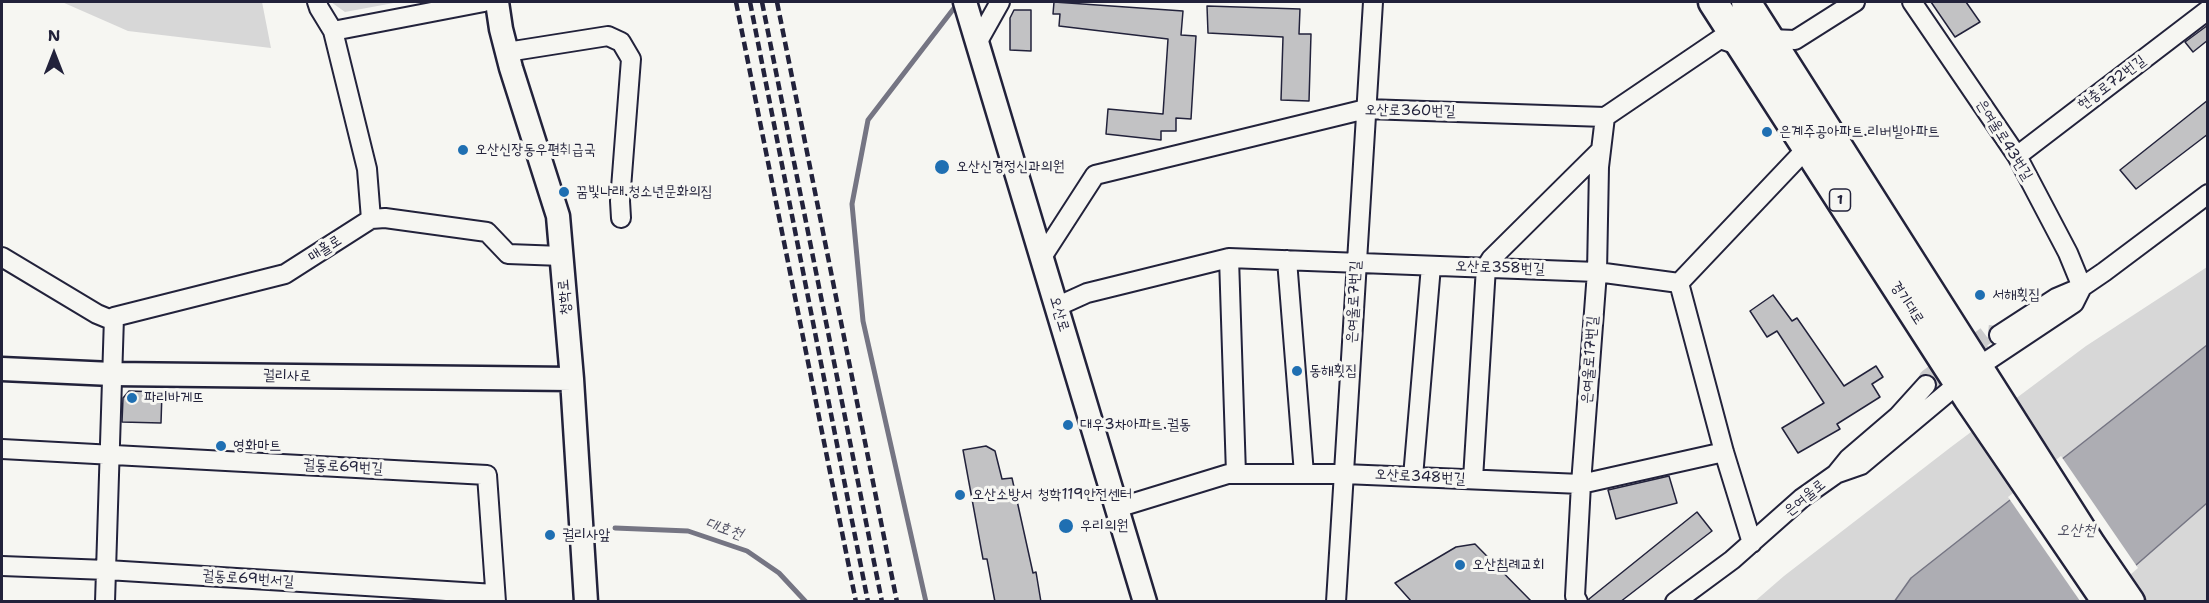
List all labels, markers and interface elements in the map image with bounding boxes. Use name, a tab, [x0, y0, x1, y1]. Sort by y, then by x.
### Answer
north arrow	[24, 24, 84, 84]
text: N	[48, 25, 60, 46]
street label: 현충로72번길	[2075, 52, 2149, 114]
street label: 은여울로43번길	[1972, 96, 2036, 184]
street label: 오산로360번길	[1364, 101, 1456, 121]
place label: 은계주공아파트.리버빌아파트	[1779, 123, 1940, 141]
marker: 은계주공아파트.리버빌아파트	[1760, 125, 1774, 139]
place label: 오산신장동우편취급국	[475, 141, 596, 159]
marker: 오산신장동우편취급국	[456, 143, 470, 157]
marker: 오산신경정신과의원	[933, 158, 951, 176]
place label: 오산신경정신과의원	[956, 158, 1065, 176]
place label: 꿈빛나래.청소년문화의집	[576, 183, 713, 201]
marker: 꿈빛나래.청소년문화의집	[557, 185, 571, 199]
road number: 1	[1830, 189, 1850, 211]
street label: 매홀로	[305, 232, 345, 266]
street label: 오산로358번길	[1455, 257, 1545, 279]
street label: 은여울로7번길	[1343, 260, 1365, 344]
street label: 청학로	[554, 278, 576, 316]
street label: 경기대로	[1886, 278, 1928, 328]
place label: 서해횟집	[1992, 286, 2040, 304]
marker: 서해횟집	[1973, 288, 1987, 302]
street label: 오산로	[1045, 294, 1073, 334]
street label: 은여울로17번길	[1578, 315, 1602, 405]
place label: 동해횟집	[1309, 362, 1357, 380]
marker: 동해횟집	[1290, 364, 1304, 378]
street label: 궐리사로	[263, 367, 311, 385]
place label: 파리바게뜨	[144, 389, 204, 407]
marker: 파리바게뜨	[125, 391, 139, 405]
place label: 대우3차아파트.궐동	[1080, 416, 1191, 434]
marker: 대우3차아파트.궐동	[1061, 418, 1075, 432]
place label: 영화마트	[233, 437, 281, 455]
marker: 영화마트	[214, 439, 228, 453]
street label: 궐동로69번길	[302, 456, 384, 478]
street label: 오산로348번길	[1374, 466, 1466, 488]
street label: 은여울로	[1781, 476, 1829, 520]
place label: 오산소방서 청학119안전센터	[972, 486, 1132, 504]
marker: 오산소방서 청학119안전센터	[953, 488, 967, 502]
water label: 대호천	[703, 514, 745, 544]
marker: 우리의원	[1057, 517, 1075, 535]
place label: 우리의원	[1080, 517, 1128, 535]
water label: 오산천	[2057, 521, 2095, 541]
place label: 궐리사앞	[562, 526, 610, 544]
marker: 궐리사앞	[543, 528, 557, 542]
place label: 오산침례교회	[1472, 556, 1544, 574]
marker: 오산침례교회	[1453, 558, 1467, 572]
street label: 궐동로69번서길	[201, 567, 295, 591]

